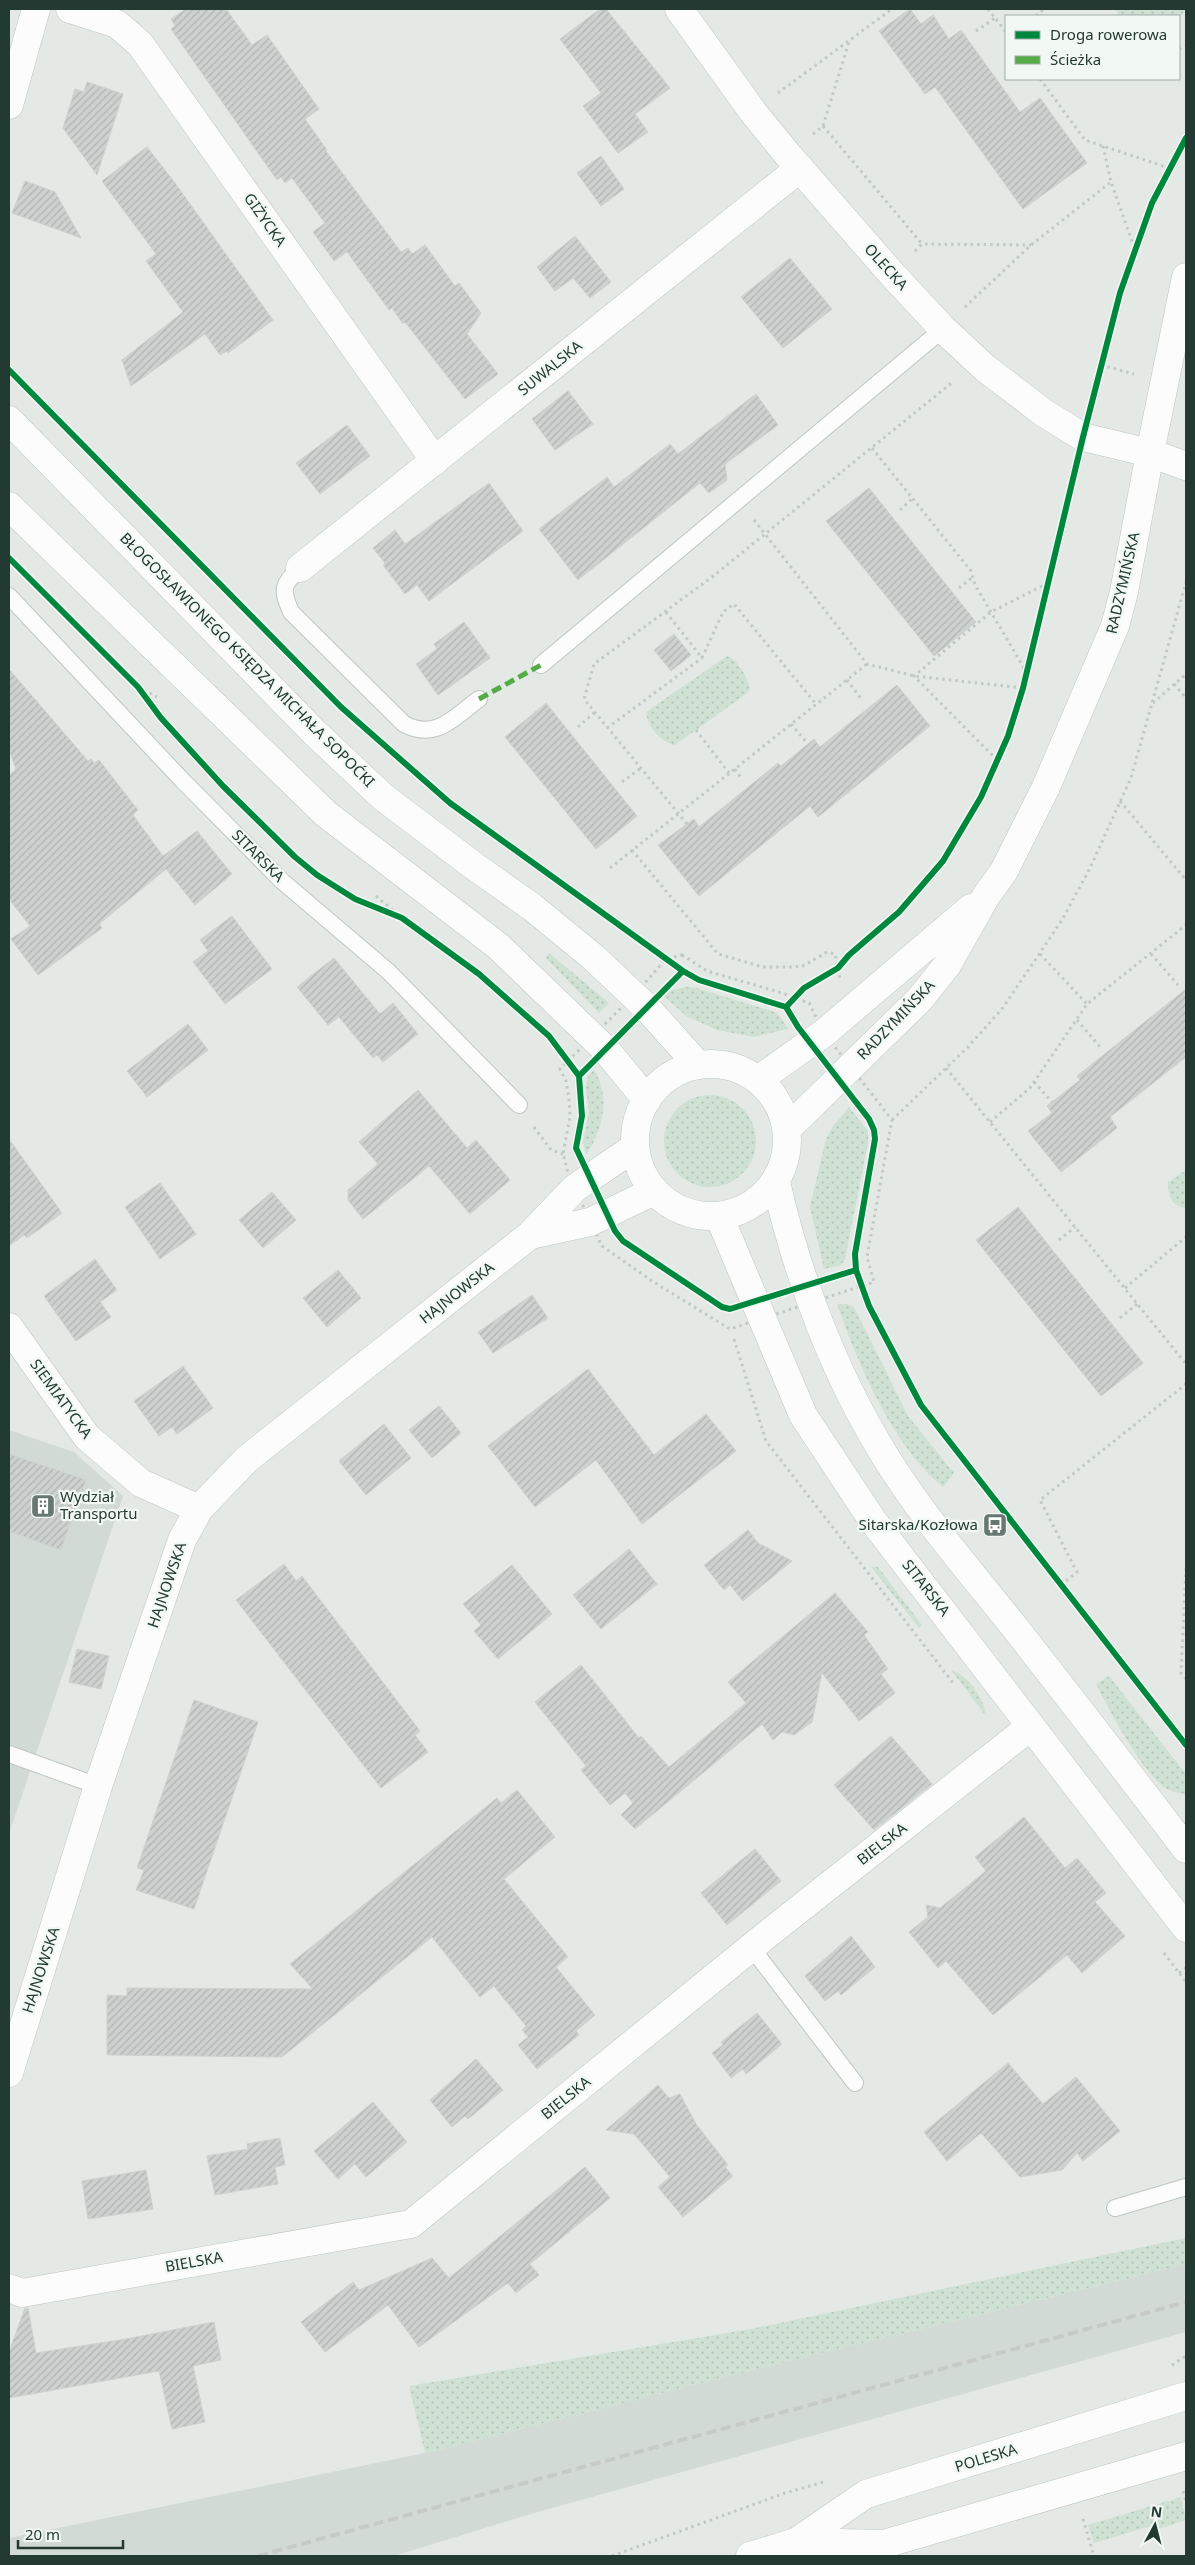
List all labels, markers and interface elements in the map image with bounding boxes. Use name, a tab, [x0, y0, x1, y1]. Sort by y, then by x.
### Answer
legend	[1005, 15, 1180, 80]
text: Droga rowerowa	[1050, 24, 1167, 44]
text: Ścieżka	[1050, 49, 1101, 69]
street label: GIŻYCKA	[240, 189, 292, 251]
street label: OLECKA	[860, 239, 913, 294]
street label: SUWALSKA	[513, 335, 586, 399]
street label: BŁOGOSŁAWIONEGO KSIĘDZA MICHAŁA SOPOĆKI	[116, 528, 379, 791]
street label: RADZYMIŃSKA	[1101, 529, 1144, 636]
street label: SITARSKA	[228, 825, 290, 886]
street label: RADZYMIŃSKA	[852, 975, 939, 1064]
street label: HAJNOWSKA	[415, 1257, 498, 1328]
street label: SIEMIATYCKA	[26, 1355, 98, 1443]
place label: Wydział Transportu	[60, 1486, 138, 1523]
building icon: Wydział Transportu	[30, 1493, 56, 1519]
bus stop icon: Sitarska/Kozłowa	[982, 1512, 1008, 1538]
place label: Sitarska/Kozłowa	[859, 1514, 978, 1534]
street label: HAJNOWSKA	[142, 1539, 190, 1630]
street label: SITARSKA	[898, 1555, 955, 1620]
street label: BIELSKA	[852, 1817, 911, 1869]
street label: HAJNOWSKA	[17, 1924, 64, 2015]
street label: BIELSKA	[536, 2071, 595, 2123]
street label: BIELSKA	[163, 2246, 225, 2276]
street label: POLESKA	[952, 2438, 1020, 2476]
north arrow	[1130, 2500, 1180, 2550]
text: N	[1150, 2501, 1163, 2522]
scale bar	[18, 2518, 122, 2550]
text: 20 m	[25, 2524, 60, 2544]

